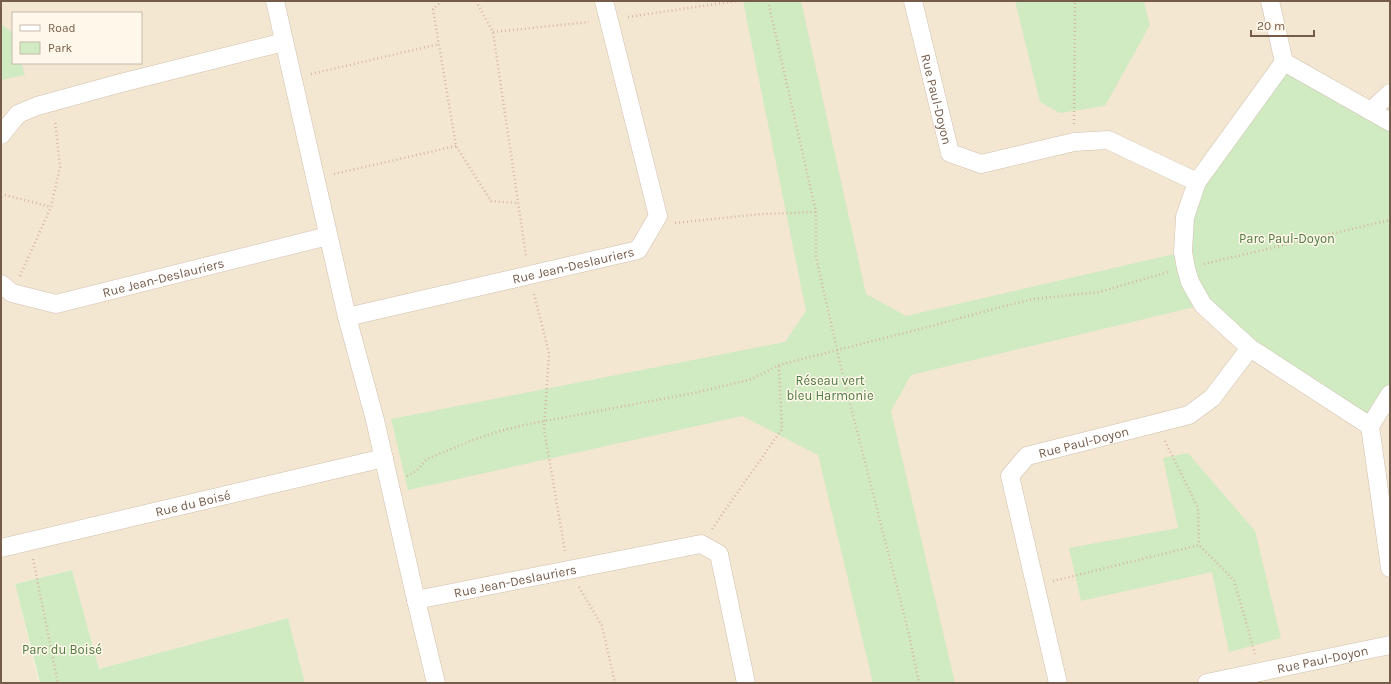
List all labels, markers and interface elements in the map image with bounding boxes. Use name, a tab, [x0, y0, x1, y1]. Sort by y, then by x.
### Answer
legend	[12, 12, 142, 64]
scale bar	[1251, 12, 1314, 38]
text: 20 m	[1257, 19, 1285, 33]
text: Road	[48, 21, 76, 35]
text: Park	[48, 41, 73, 55]
street label: Rue Paul-Doyon	[919, 52, 955, 146]
park label: Parc Paul-Doyon	[1239, 231, 1335, 246]
street label: Rue Jean-Deslauriers	[511, 244, 636, 286]
street label: Rue Jean-Deslauriers	[101, 255, 226, 300]
park label: Réseau vert bleu Harmonie	[786, 373, 874, 403]
street label: Rue Paul-Doyon	[1037, 423, 1130, 460]
street label: Rue du Boisé	[154, 487, 232, 519]
street label: Rue Jean-Deslauriers	[452, 561, 578, 600]
park label: Parc du Boisé	[22, 642, 102, 657]
street label: Rue Paul-Doyon	[1276, 642, 1369, 676]

